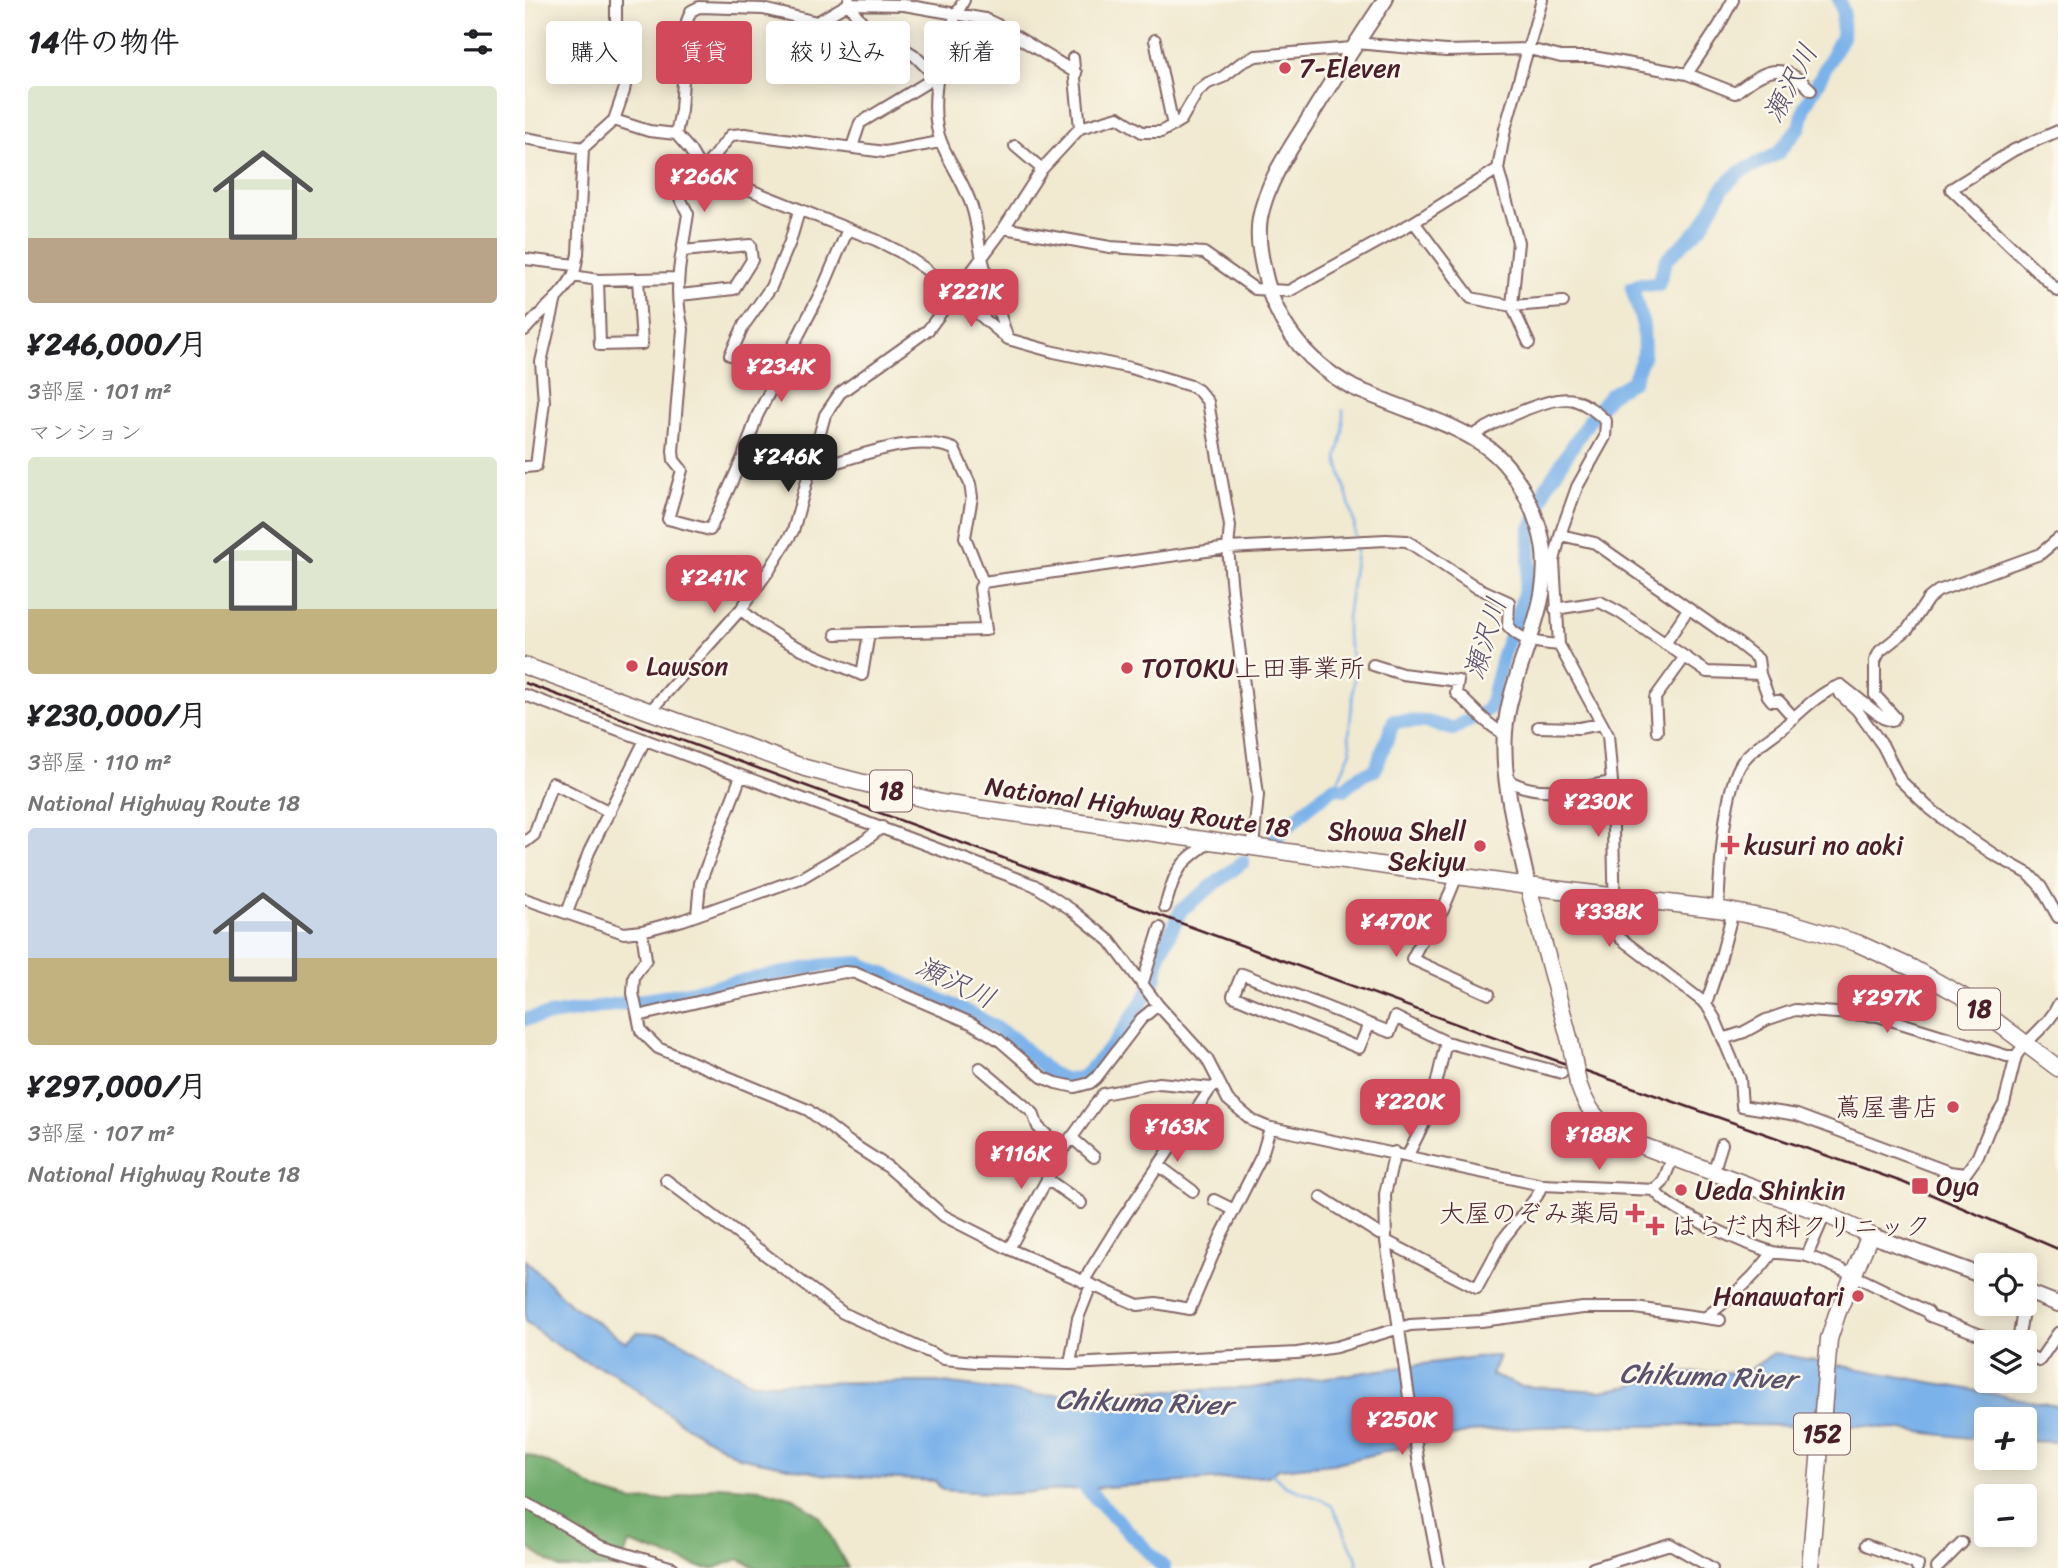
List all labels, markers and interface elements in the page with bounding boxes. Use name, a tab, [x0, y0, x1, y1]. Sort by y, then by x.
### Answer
text: 14件の物件	[28, 15, 180, 69]
chip: 購入	[546, 21, 642, 84]
chip: 賃貸	[656, 21, 752, 84]
chip: 絞り込み	[766, 21, 910, 84]
chip: 新着	[924, 21, 1020, 84]
icon: filters	[459, 23, 497, 61]
water label: 瀬沢川	[1749, 34, 1831, 132]
place label: 7-Eleven	[1299, 45, 1401, 91]
marker: 7-Eleven	[1277, 60, 1293, 76]
icon: home	[200, 132, 326, 258]
pin: ¥266K	[655, 154, 753, 214]
text: ¥266K	[671, 156, 737, 197]
pin: ¥221K	[922, 270, 1020, 329]
text: ¥221K	[939, 271, 1003, 312]
text: ¥246,000/月	[28, 317, 208, 371]
pin: ¥234K	[732, 344, 830, 404]
text: ¥234K	[747, 346, 815, 387]
text: 3部屋 · 101 m²	[28, 371, 172, 412]
text: マンション	[28, 412, 142, 453]
pin: ¥246K	[739, 434, 837, 494]
text: ¥246K	[754, 436, 822, 477]
icon: home	[200, 503, 326, 629]
pin: ¥241K	[665, 556, 763, 615]
text: ¥241K	[682, 557, 746, 598]
water label: 瀬沢川	[1449, 591, 1521, 685]
place label: Lawson	[646, 643, 728, 689]
place label: TOTOKU上田事業所	[1141, 645, 1365, 691]
marker: Lawson	[624, 658, 640, 674]
marker: TOTOKU上田事業所	[1119, 660, 1135, 676]
text: ¥230,000/月	[28, 688, 207, 742]
text: 3部屋 · 110 m²	[28, 742, 172, 783]
street label: National Highway Route 18	[982, 763, 1294, 851]
road number: 18	[870, 770, 912, 812]
pin: ¥230K	[1549, 780, 1647, 839]
text: ¥230K	[1564, 781, 1632, 822]
text: National Highway Route 18	[28, 783, 300, 824]
place label: Showa Shell Sekiyu	[1328, 808, 1467, 884]
place label: kusuri no aoki	[1744, 822, 1904, 868]
marker: kusuri no aoki	[1722, 837, 1738, 853]
marker: Showa Shell Sekiyu	[1472, 838, 1488, 854]
icon: home	[200, 874, 326, 1000]
pin: ¥338K	[1560, 890, 1658, 949]
text: ¥338K	[1576, 891, 1642, 932]
pin: ¥470K	[1347, 900, 1445, 959]
text: ¥470K	[1362, 901, 1430, 942]
water label: 瀬沢川	[908, 942, 1004, 1022]
pin: ¥297K	[1838, 976, 1936, 1035]
text: ¥297K	[1853, 977, 1921, 1018]
road number: 18	[1958, 988, 2000, 1030]
text: ¥297,000/月	[28, 1059, 207, 1113]
pin: ¥220K	[1361, 1080, 1459, 1139]
text: ¥220K	[1376, 1081, 1444, 1122]
place label: 蔦屋書店	[1835, 1084, 1939, 1130]
marker: 蔦屋書店	[1945, 1099, 1961, 1115]
pin: ¥163K	[1128, 1104, 1226, 1164]
text: ¥163K	[1146, 1106, 1208, 1147]
pin: ¥188K	[1550, 1112, 1648, 1172]
text: 3部屋 · 107 m²	[28, 1113, 175, 1154]
text: ¥188K	[1567, 1114, 1631, 1155]
pin: ¥116K	[972, 1132, 1070, 1191]
text: ¥116K	[991, 1133, 1051, 1174]
text: National Highway Route 18	[28, 1154, 300, 1195]
place label: Oya	[1936, 1163, 1979, 1209]
place label: Ueda Shinkin	[1695, 1167, 1845, 1213]
marker: Oya	[1910, 1176, 1930, 1196]
marker: Ueda Shinkin	[1673, 1182, 1689, 1198]
place label: 大屋のぞみ薬局	[1439, 1190, 1621, 1236]
place label: はらだ内科クリニック	[1671, 1203, 1931, 1249]
marker: 大屋のぞみ薬局	[1627, 1205, 1643, 1221]
marker: はらだ内科クリニック	[1645, 1216, 1665, 1236]
map controls	[1974, 1253, 2037, 1547]
button: locate	[1974, 1253, 2037, 1316]
place label: Hanawatari	[1713, 1273, 1845, 1319]
marker: Hanawatari	[1850, 1288, 1866, 1304]
button: layers	[1974, 1330, 2037, 1393]
water label: Chikuma River	[1619, 1348, 1802, 1404]
water label: Chikuma River	[1055, 1374, 1238, 1430]
pin: ¥250K	[1353, 1398, 1451, 1457]
text: ¥250K	[1368, 1399, 1436, 1440]
button: +	[1974, 1407, 2037, 1470]
road number: 152	[1794, 1414, 1850, 1454]
button: −	[1974, 1484, 2037, 1547]

